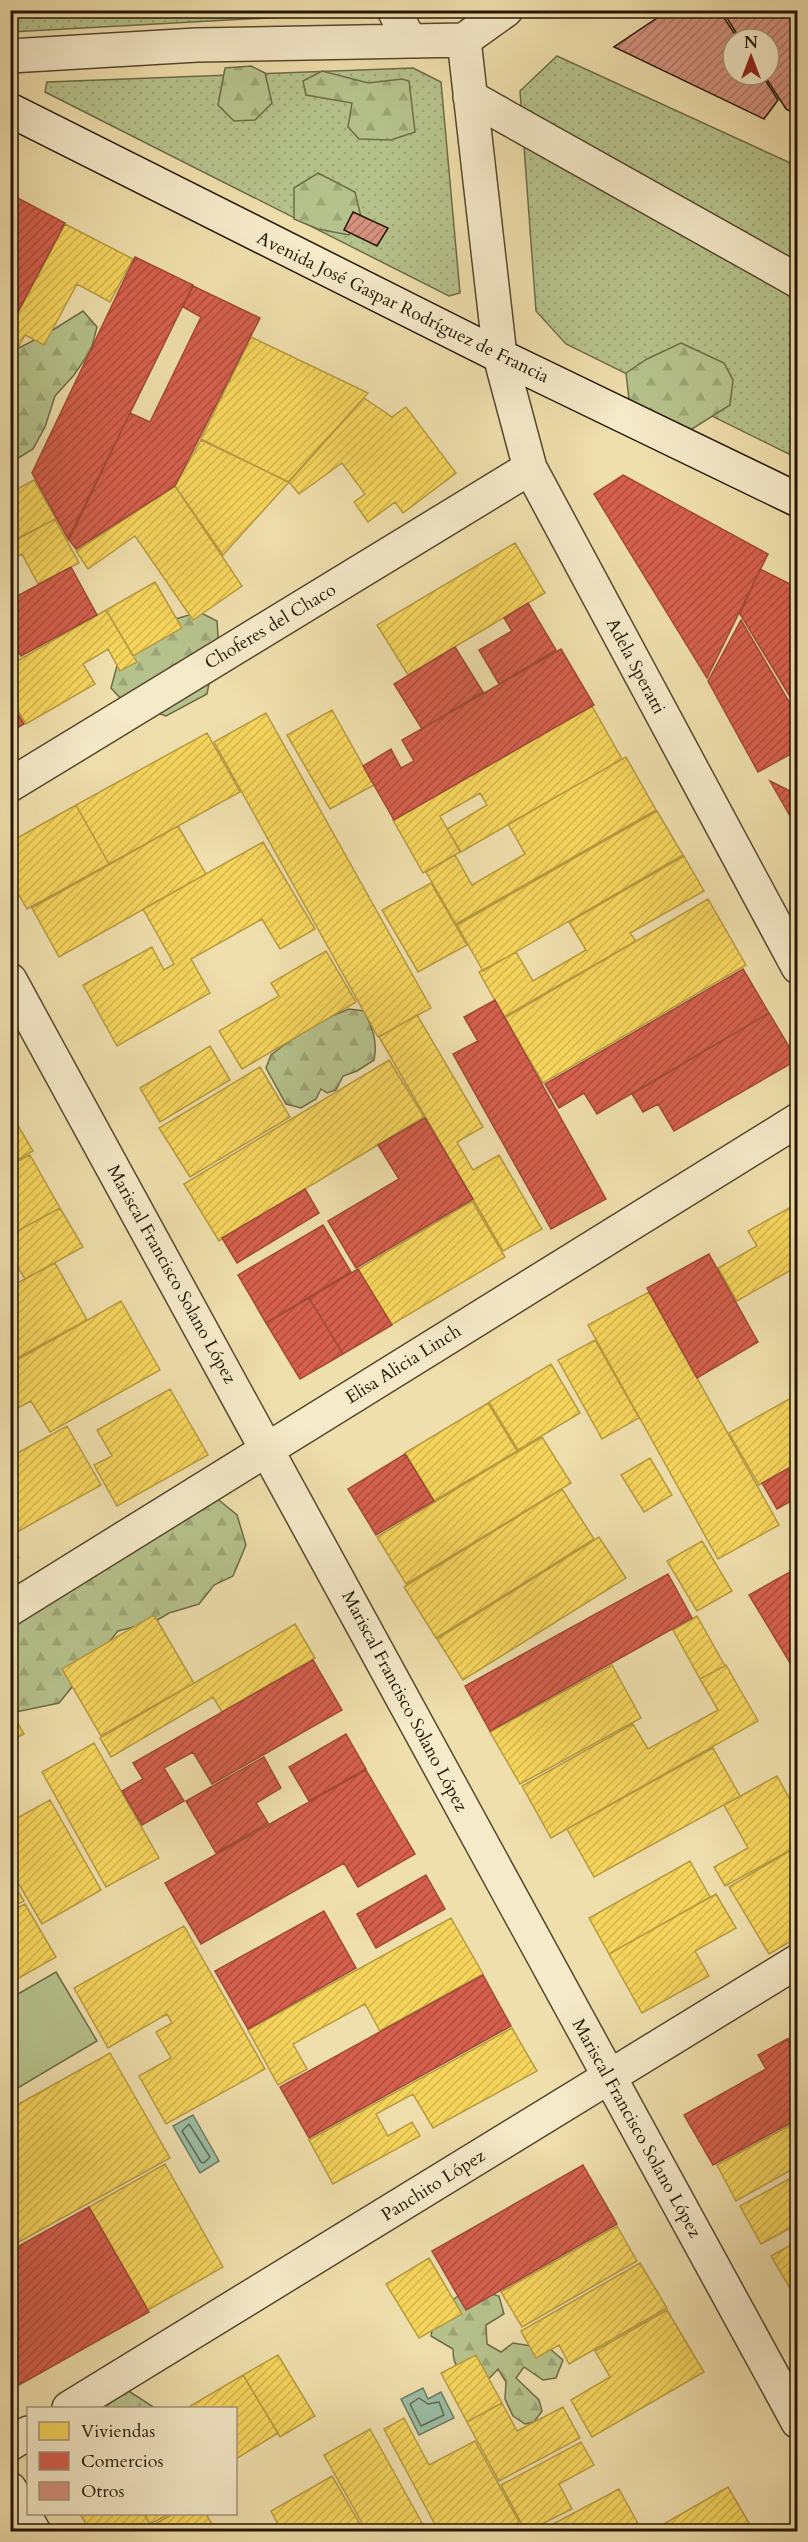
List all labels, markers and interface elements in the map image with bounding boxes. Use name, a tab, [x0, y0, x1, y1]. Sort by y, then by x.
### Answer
north arrow	[721, 27, 781, 87]
text: N	[744, 32, 758, 54]
street label: Avenida José Gaspar Rodríguez de Francia	[253, 226, 553, 389]
street label: Choferes del Chaco	[200, 577, 341, 676]
street label: Adela Speratti	[600, 614, 671, 719]
street label: Mariscal Francisco Solano López	[101, 1160, 242, 1388]
street label: Elisa Alicia Linch	[341, 1319, 466, 1410]
street label: Mariscal Francisco Solano López	[336, 1586, 474, 1816]
street label: Mariscal Francisco Solano López	[566, 2014, 707, 2242]
street label: Panchito López	[376, 2143, 490, 2227]
legend	[27, 2407, 237, 2515]
text: Viviendas	[81, 2419, 155, 2444]
text: Comercios	[81, 2449, 163, 2474]
text: Otros	[81, 2479, 125, 2504]

